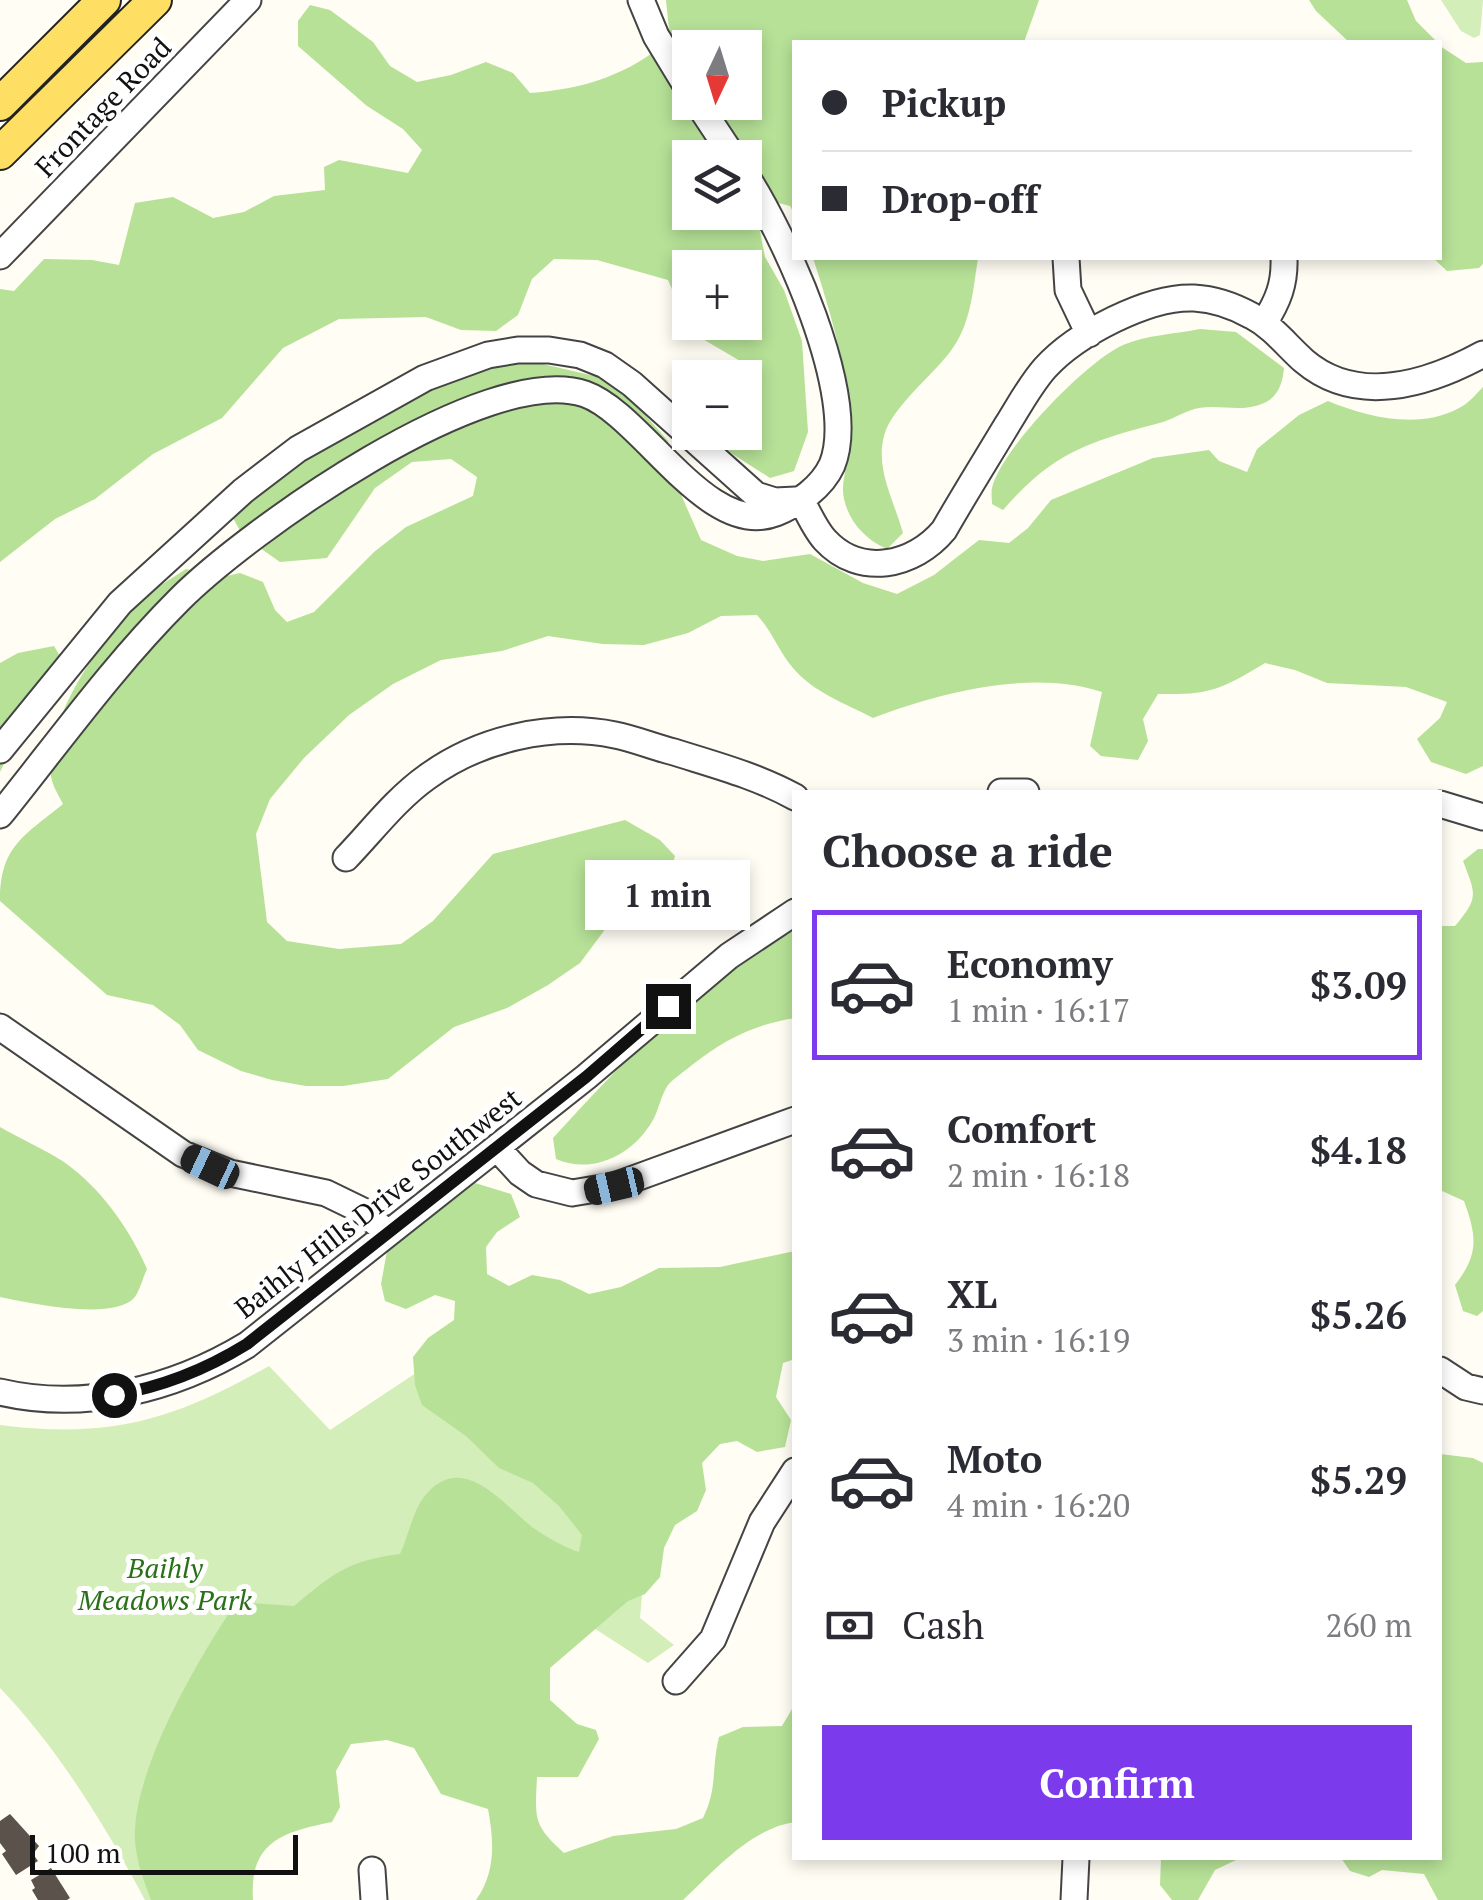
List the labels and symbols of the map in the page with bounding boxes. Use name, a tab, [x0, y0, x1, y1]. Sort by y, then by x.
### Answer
street label: Frontage Road	[27, 29, 179, 185]
north arrow	[672, 30, 762, 120]
callout: 1 min	[586, 861, 750, 931]
route end	[646, 984, 691, 1029]
street label: Baihly Hills Drive Southwest	[227, 1079, 529, 1326]
car	[176, 1141, 244, 1193]
car	[581, 1165, 647, 1207]
route start	[92, 1373, 137, 1418]
park label: Baihly Meadows Park	[77, 1549, 252, 1618]
scale bar	[30, 1830, 298, 1874]

